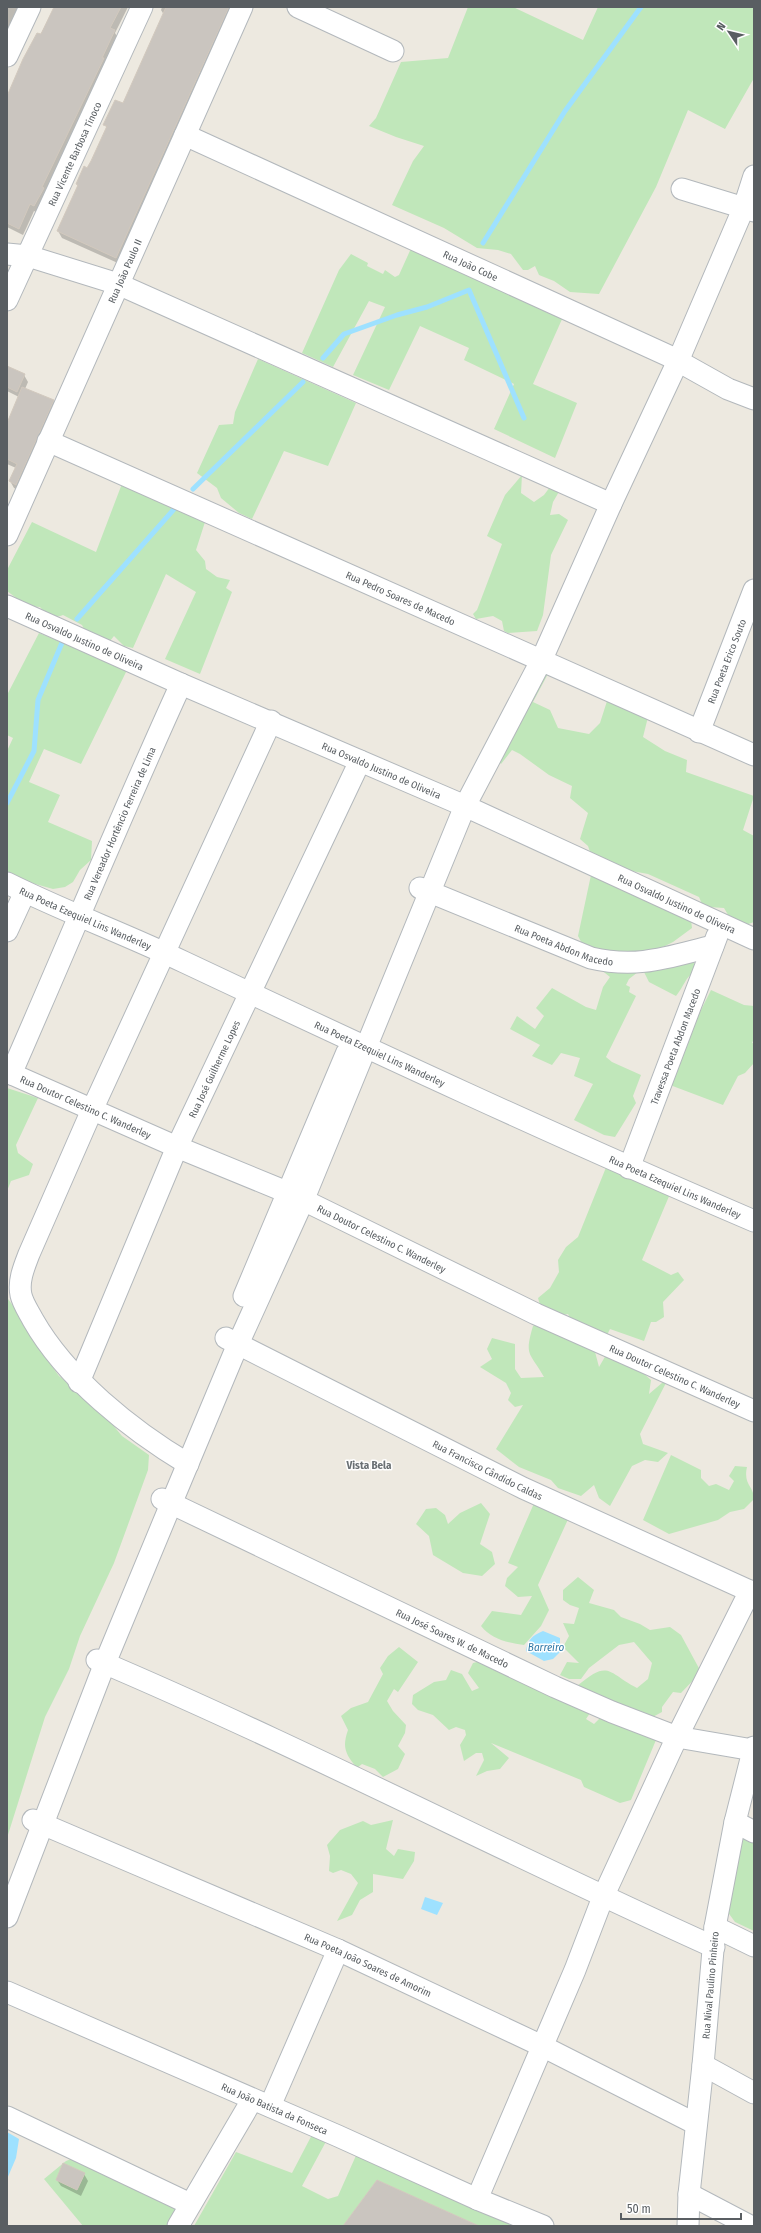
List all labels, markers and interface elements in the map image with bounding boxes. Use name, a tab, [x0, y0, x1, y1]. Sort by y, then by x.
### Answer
north arrow	[709, 12, 749, 52]
text: N	[714, 20, 728, 33]
street label: Rua Vicente Barbosa Tinoco	[46, 100, 104, 208]
street label: Rua João Paulo II	[106, 238, 145, 305]
street label: Rua João Cobe	[441, 249, 500, 284]
street label: Rua Pedro Soares de Macedo	[344, 569, 457, 628]
street label: Rua Osvaldo Justino de Oliveira	[23, 610, 145, 673]
street label: Rua Poeta Erico Souto	[706, 617, 749, 706]
street label: Rua Osvaldo Justino de Oliveira	[320, 740, 443, 802]
street label: Rua Vereador Hortêncio Ferreira de Lima	[82, 745, 159, 902]
street label: Rua Osvaldo Justino de Oliveira	[616, 872, 737, 937]
street label: Rua Poeta Ezequiel Lins Wanderley	[17, 885, 153, 953]
street label: Rua Poeta Abdon Macedo	[513, 922, 614, 969]
street label: Travessa Poeta Abdon Macedo	[649, 987, 704, 1107]
street label: Rua José Guilherme Lopes	[187, 1019, 243, 1120]
street label: Rua Poeta Ezequiel Lins Wanderley	[312, 1019, 447, 1090]
street label: Rua Doutor Celestino C. Wanderley	[18, 1074, 153, 1142]
street label: Rua Poeta Ezequiel Lins Wanderley	[607, 1154, 743, 1222]
street label: Rua Doutor Celestino C. Wanderley	[315, 1203, 448, 1276]
street label: Rua Doutor Celestino C. Wanderley	[607, 1342, 742, 1411]
street label: Rua Francisco Cândido Caldas	[430, 1438, 544, 1503]
district label: Vista Bela	[345, 1459, 392, 1472]
street label: Rua José Soares W. de Macedo	[394, 1607, 510, 1671]
water label: Barreiro	[528, 1641, 564, 1654]
street label: Rua Poeta João Soares de Amorim	[302, 1931, 433, 2000]
street label: Rua Nival Paulino Pinheiro	[700, 1931, 722, 2039]
street label: Rua João Batista da Fonseca	[219, 2081, 330, 2138]
scale bar	[621, 2195, 741, 2221]
text: 50 m	[627, 2202, 651, 2216]

